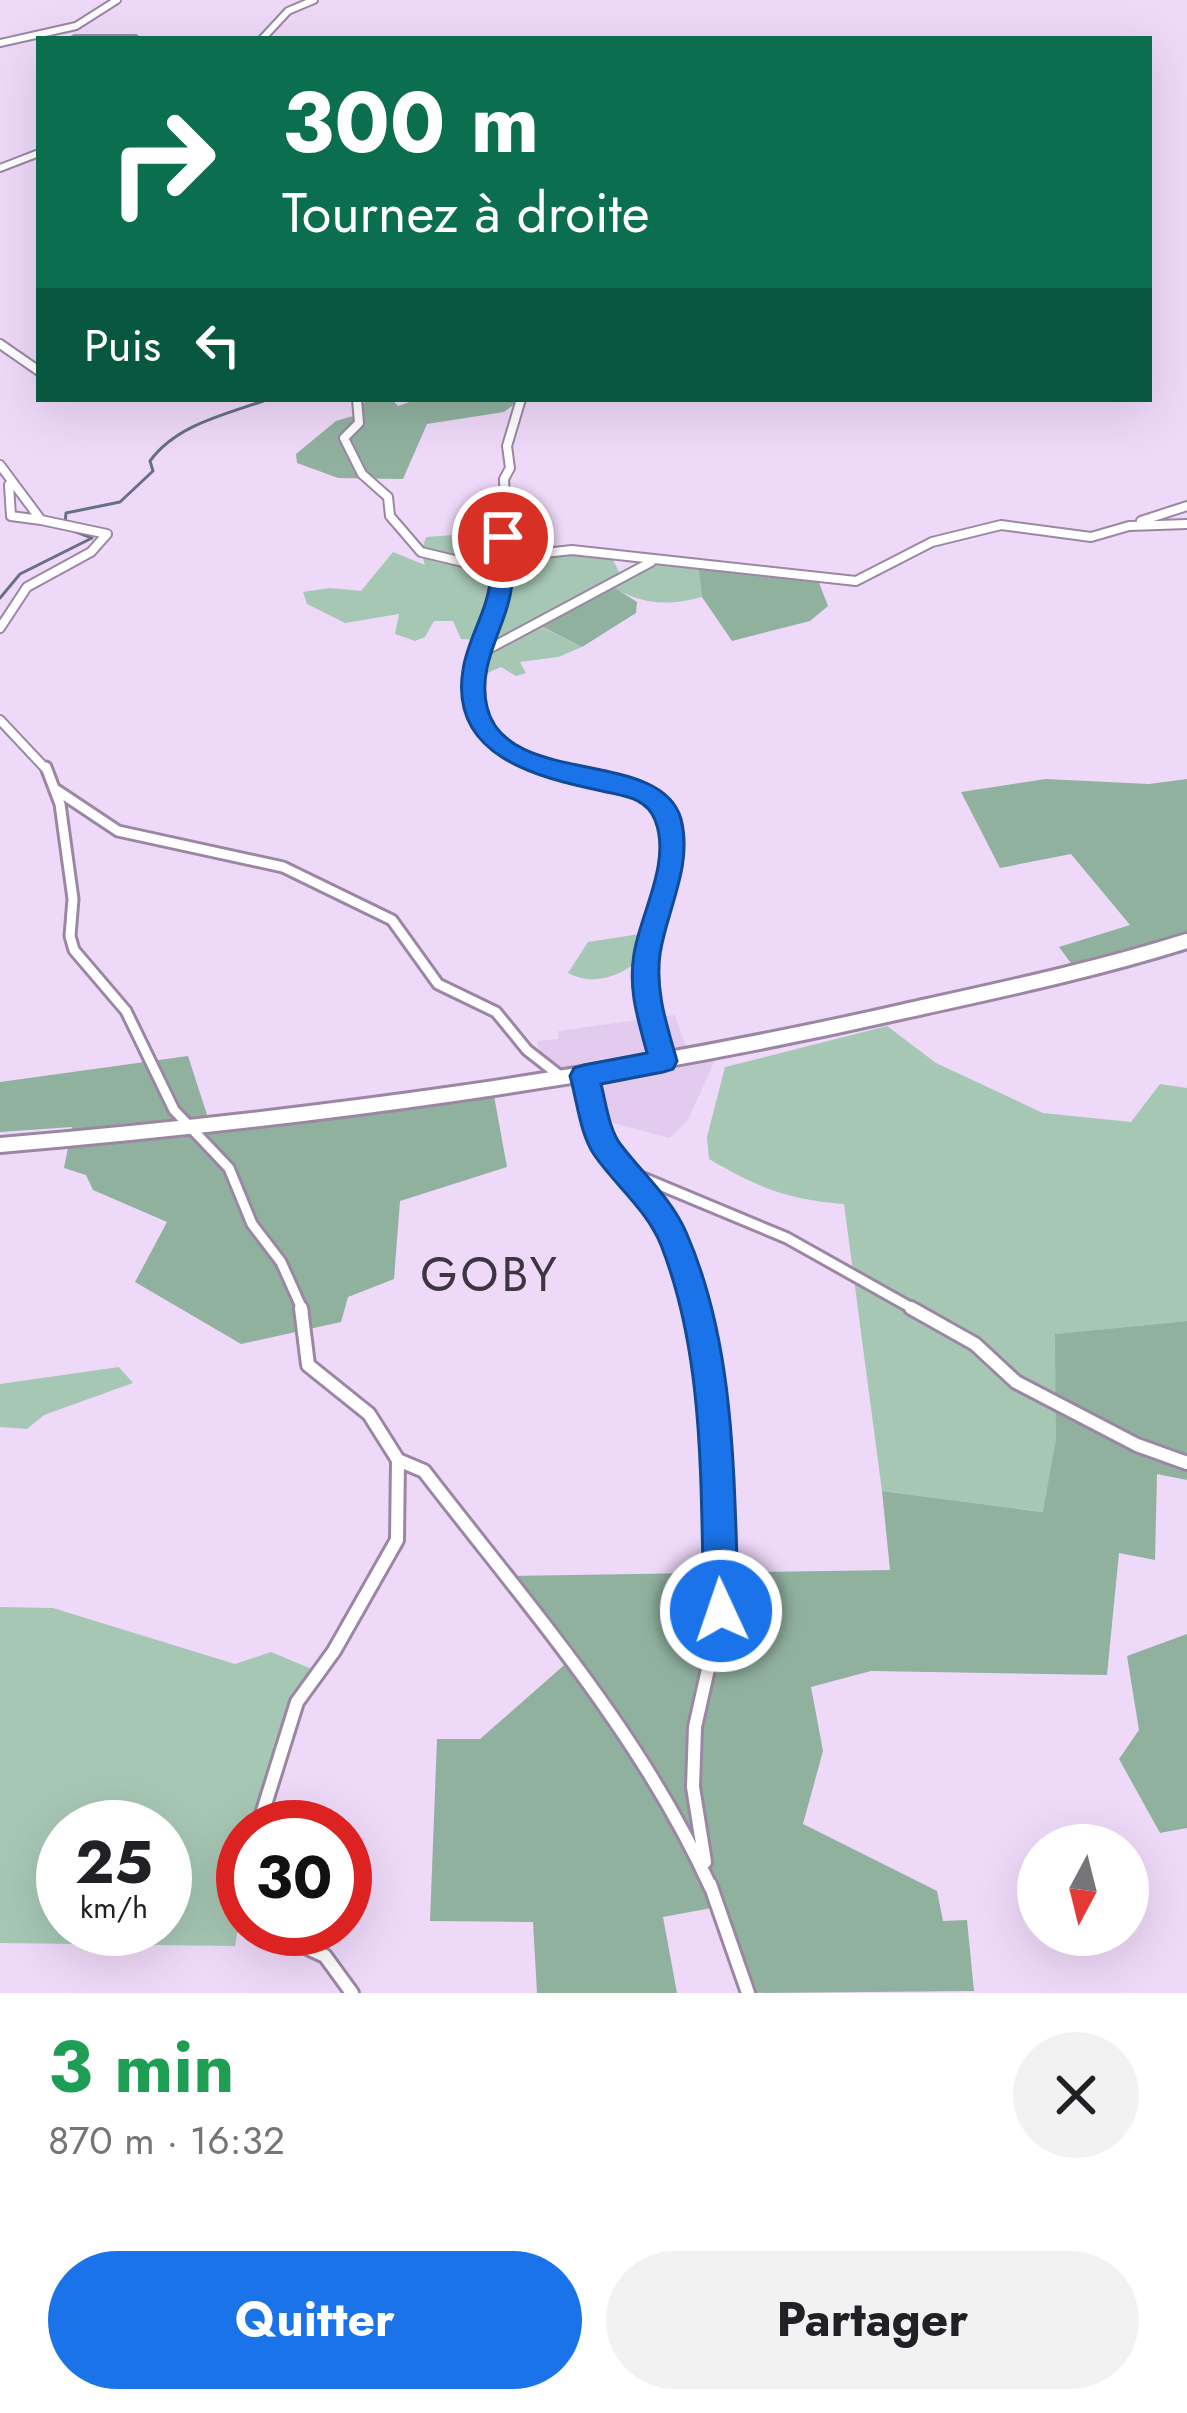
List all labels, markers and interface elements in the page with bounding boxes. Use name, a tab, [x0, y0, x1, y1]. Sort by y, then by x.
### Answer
text: 300 m	[282, 62, 539, 184]
icon: right	[84, 84, 240, 240]
text: Tournez à droite	[282, 174, 650, 252]
icon: left	[185, 312, 251, 378]
text: Puis	[84, 313, 161, 378]
pin	[452, 486, 554, 588]
icon: arrive	[470, 504, 536, 570]
district label: GOBY	[420, 1240, 560, 1309]
position arrow	[658, 1548, 784, 1674]
speed limit sign: 30	[216, 1800, 372, 1956]
text: 25	[75, 1819, 153, 1906]
north arrow	[1017, 1824, 1149, 1956]
map controls	[1017, 1824, 1149, 1956]
text: km/h	[80, 1886, 148, 1929]
text: 3 min	[48, 2015, 235, 2119]
button: close	[1013, 2032, 1139, 2158]
text: 870 m · 16:32	[48, 2112, 285, 2169]
button: Quitter	[48, 2251, 582, 2389]
button: Partager	[606, 2251, 1139, 2389]

